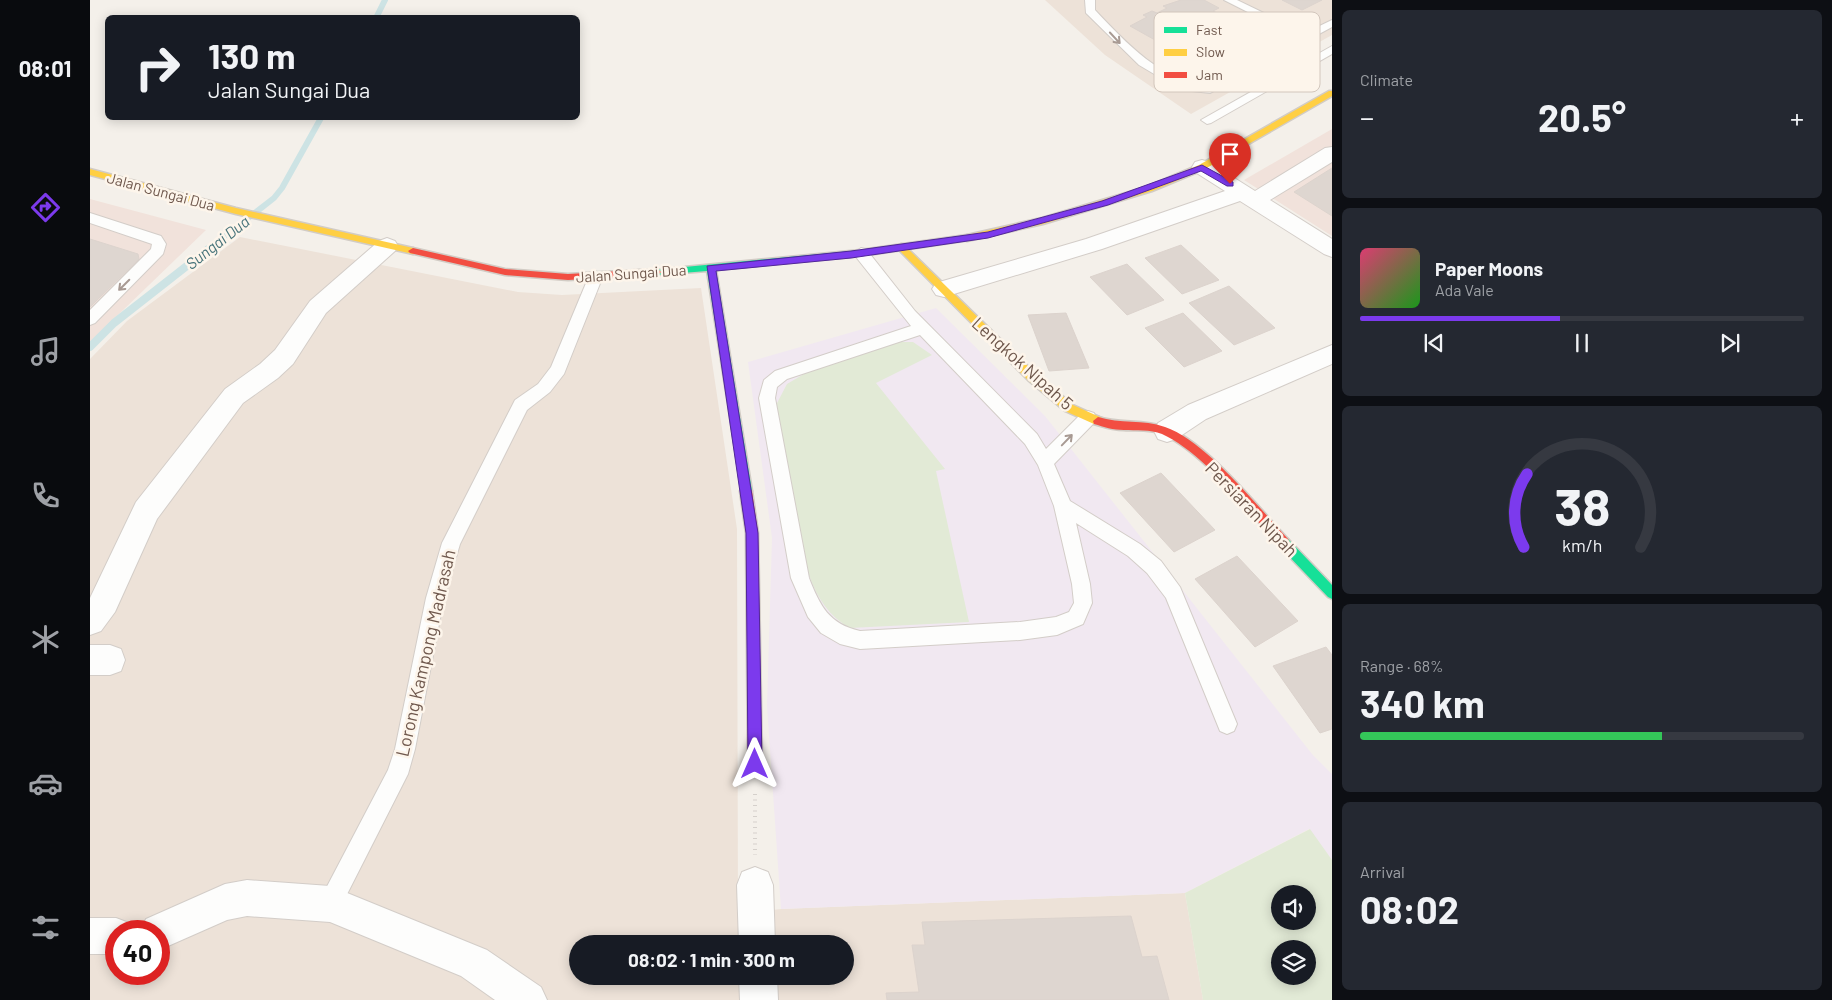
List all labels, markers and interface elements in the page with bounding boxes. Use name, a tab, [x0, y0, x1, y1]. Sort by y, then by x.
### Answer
legend	[1154, 12, 1320, 92]
text: Fast	[1196, 21, 1222, 38]
one-way arrow	[1109, 32, 1121, 45]
text: 130 m	[208, 34, 295, 76]
icon: right	[125, 35, 190, 100]
text: Slow	[1196, 43, 1225, 60]
text: 08:01	[19, 55, 71, 81]
text: Jam	[1196, 66, 1223, 83]
text: Climate	[1360, 70, 1413, 89]
text: Jalan Sungai Dua	[208, 76, 370, 102]
text: 20.5°	[1538, 94, 1626, 140]
text: −	[1360, 100, 1374, 134]
text: +	[1790, 100, 1804, 134]
pin	[1209, 133, 1251, 184]
icon: arrive	[1216, 140, 1244, 168]
street label: Jalan Sungai Dua	[105, 168, 217, 214]
icon: directions	[28, 190, 63, 225]
water label: Sungai Dua	[181, 211, 253, 273]
text: Paper Moons	[1435, 257, 1543, 280]
street label: Jalan Sungai Dua	[575, 260, 687, 286]
one-way arrow	[118, 279, 130, 291]
text: Ada Vale	[1435, 280, 1494, 299]
street label: Lengkok Nipah 5	[968, 312, 1078, 414]
icon: previous	[1420, 329, 1448, 357]
icon: pause	[1568, 329, 1596, 357]
icon: next	[1716, 329, 1744, 357]
icon: music	[28, 334, 63, 369]
one-way arrow	[1061, 434, 1073, 446]
street label: Persiaran Nipah	[1201, 457, 1303, 561]
text: 38	[1554, 474, 1610, 536]
icon: phone	[28, 478, 63, 513]
text: km/h	[1562, 534, 1602, 556]
street label: Lorong Kampong Madrasah	[390, 547, 460, 759]
icon: climate	[28, 622, 63, 657]
text: Range · 68%	[1360, 656, 1444, 675]
text: 340 km	[1360, 680, 1485, 726]
position arrow	[728, 737, 780, 789]
icon: car	[28, 766, 63, 801]
text: Arrival	[1360, 862, 1405, 881]
map controls	[1271, 885, 1316, 985]
button: sound	[1271, 885, 1316, 930]
text: 08:02	[1360, 886, 1459, 932]
icon: filters	[28, 910, 63, 945]
speed limit sign: 40	[105, 920, 170, 985]
button: layers	[1271, 940, 1316, 985]
text: 08:02 · 1 min · 300 m	[628, 948, 795, 971]

